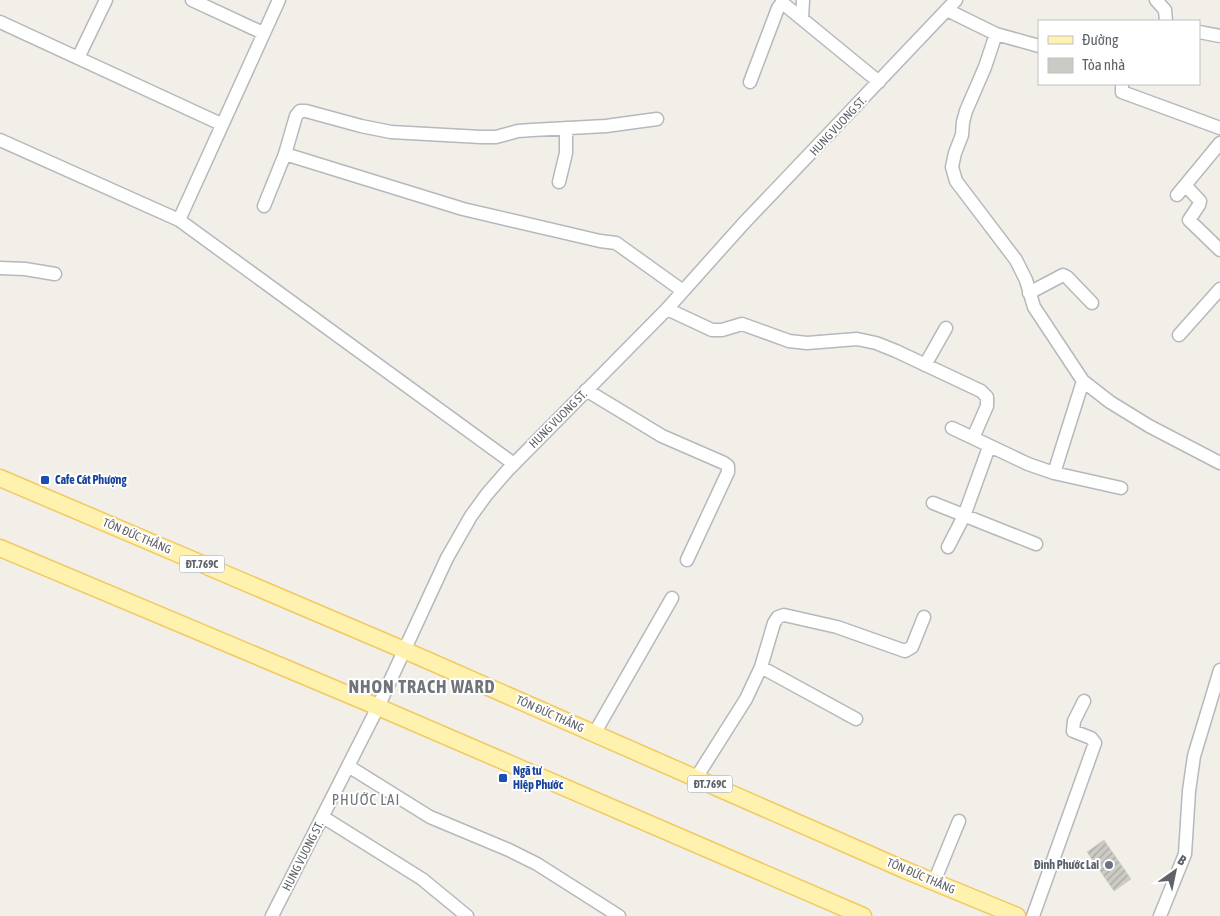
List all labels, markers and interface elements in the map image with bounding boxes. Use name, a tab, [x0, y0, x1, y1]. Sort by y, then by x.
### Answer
legend	[1038, 20, 1200, 85]
text: Đường	[1082, 31, 1119, 48]
text: Tòa nhà	[1082, 56, 1125, 73]
street label: HUNG VUONG ST.	[807, 93, 869, 159]
street label: HUNG VUONG ST.	[526, 387, 590, 451]
place label: Cafe Cát Phượng	[55, 473, 127, 487]
marker: Cafe Cát Phượng	[39, 474, 51, 486]
street label: TÔN ĐỨC THẮNG	[101, 514, 174, 557]
road number: ĐT.769C	[180, 556, 224, 572]
district label: NHON TRACH WARD	[348, 676, 496, 697]
street label: TÔN ĐỨC THẮNG	[514, 692, 587, 735]
place label: Ngã tư Hiệp Phước	[513, 764, 564, 792]
marker: Ngã tư Hiệp Phước	[497, 772, 509, 784]
road number: ĐT.769C	[688, 776, 732, 792]
district label: PHƯỚC LAI	[332, 791, 400, 808]
street label: HUNG VUONG ST.	[280, 819, 326, 893]
north arrow	[1150, 846, 1200, 896]
text: B	[1175, 852, 1190, 869]
street label: TÔN ĐỨC THẮNG	[885, 854, 958, 897]
place label: Đình Phước Lai	[1034, 858, 1099, 872]
marker: Đình Phước Lai	[1103, 859, 1115, 871]

